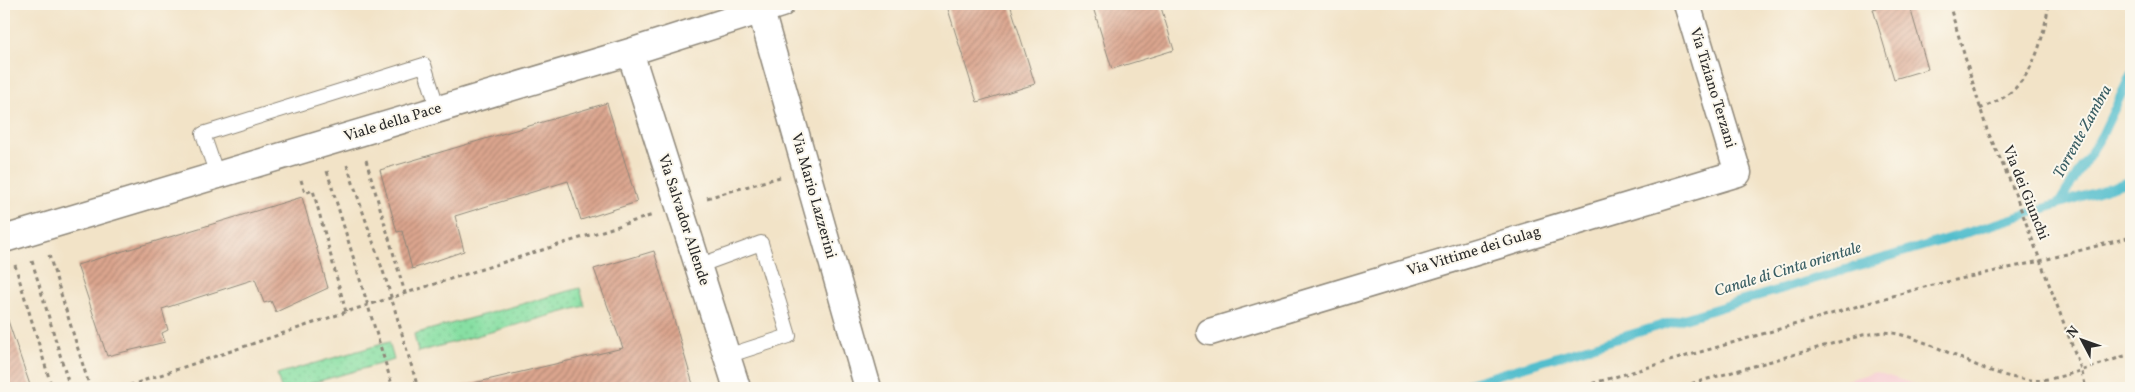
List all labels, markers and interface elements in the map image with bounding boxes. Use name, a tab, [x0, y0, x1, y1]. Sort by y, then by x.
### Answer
street label: Via Tiziano Terzani	[1684, 25, 1740, 151]
water label: Torrente Zambra	[2048, 81, 2118, 183]
street label: Viale della Pace	[342, 98, 444, 148]
street label: Via Mario Lazzerini	[785, 131, 841, 261]
street label: Via dei Giunchi	[1996, 143, 2054, 243]
street label: Via Salvador Allende	[652, 152, 714, 288]
street label: Via Vittime dei Gulag	[1405, 222, 1544, 282]
water label: Canale di Cinta orientale	[1712, 237, 1864, 303]
north arrow	[2058, 314, 2108, 364]
text: N	[2063, 322, 2084, 343]

